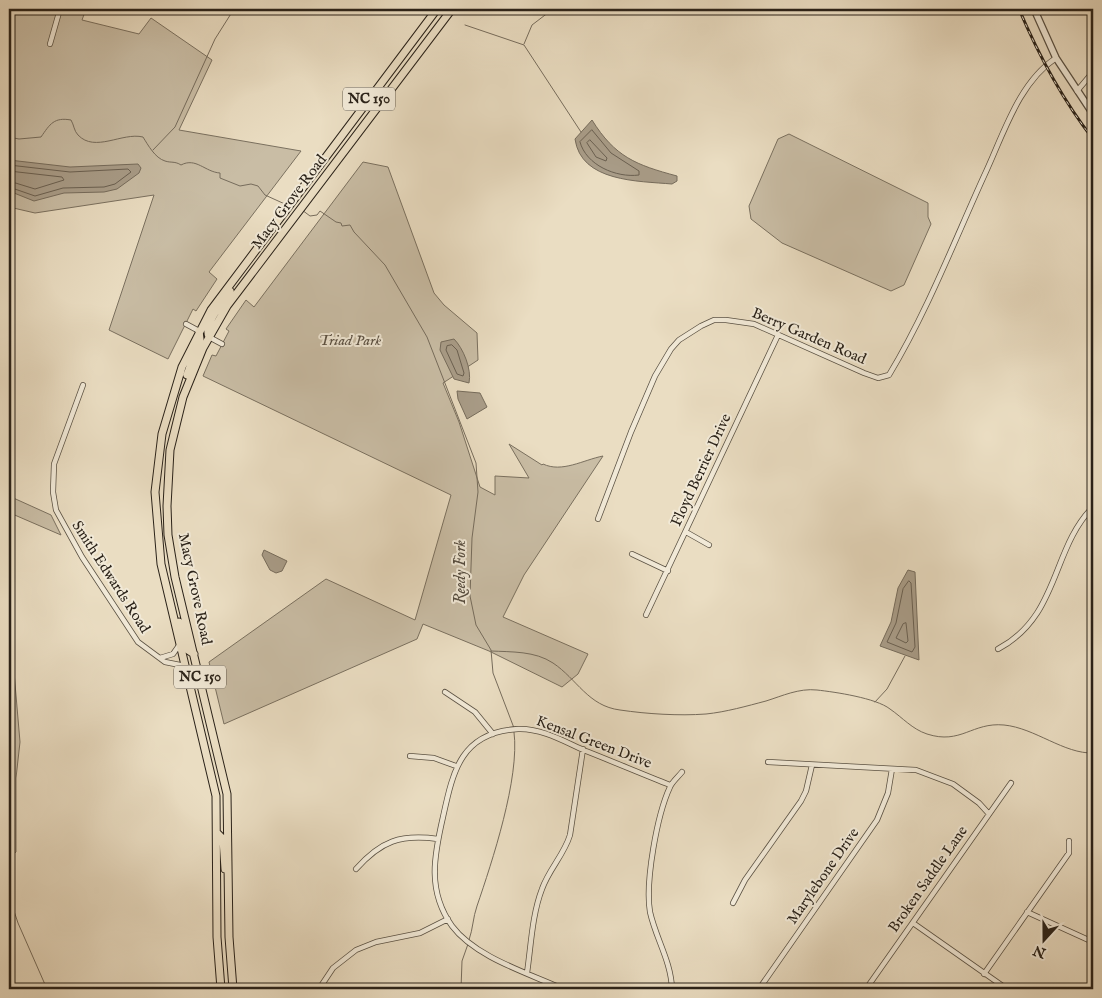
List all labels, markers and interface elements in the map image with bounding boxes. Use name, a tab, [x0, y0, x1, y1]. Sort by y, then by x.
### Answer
road number: NC 150	[343, 88, 395, 110]
street label: Macy Grove Road	[247, 150, 331, 253]
street label: Berry Garden Road	[749, 303, 870, 369]
park label: Triad Park	[319, 331, 381, 350]
street label: Floyd Berrier Drive	[667, 411, 735, 529]
street label: Smith Edwards Road	[68, 517, 155, 638]
street label: Macy Grove Road	[174, 531, 216, 648]
water label: Reedy Fork	[451, 539, 471, 604]
road number: NC 150	[174, 666, 226, 689]
street label: Kensal Green Drive	[534, 711, 655, 773]
street label: Broken Saddle Lane	[884, 822, 972, 936]
street label: Marylebone Drive	[783, 824, 863, 928]
north arrow	[1020, 916, 1070, 966]
text: N	[1031, 941, 1050, 962]

